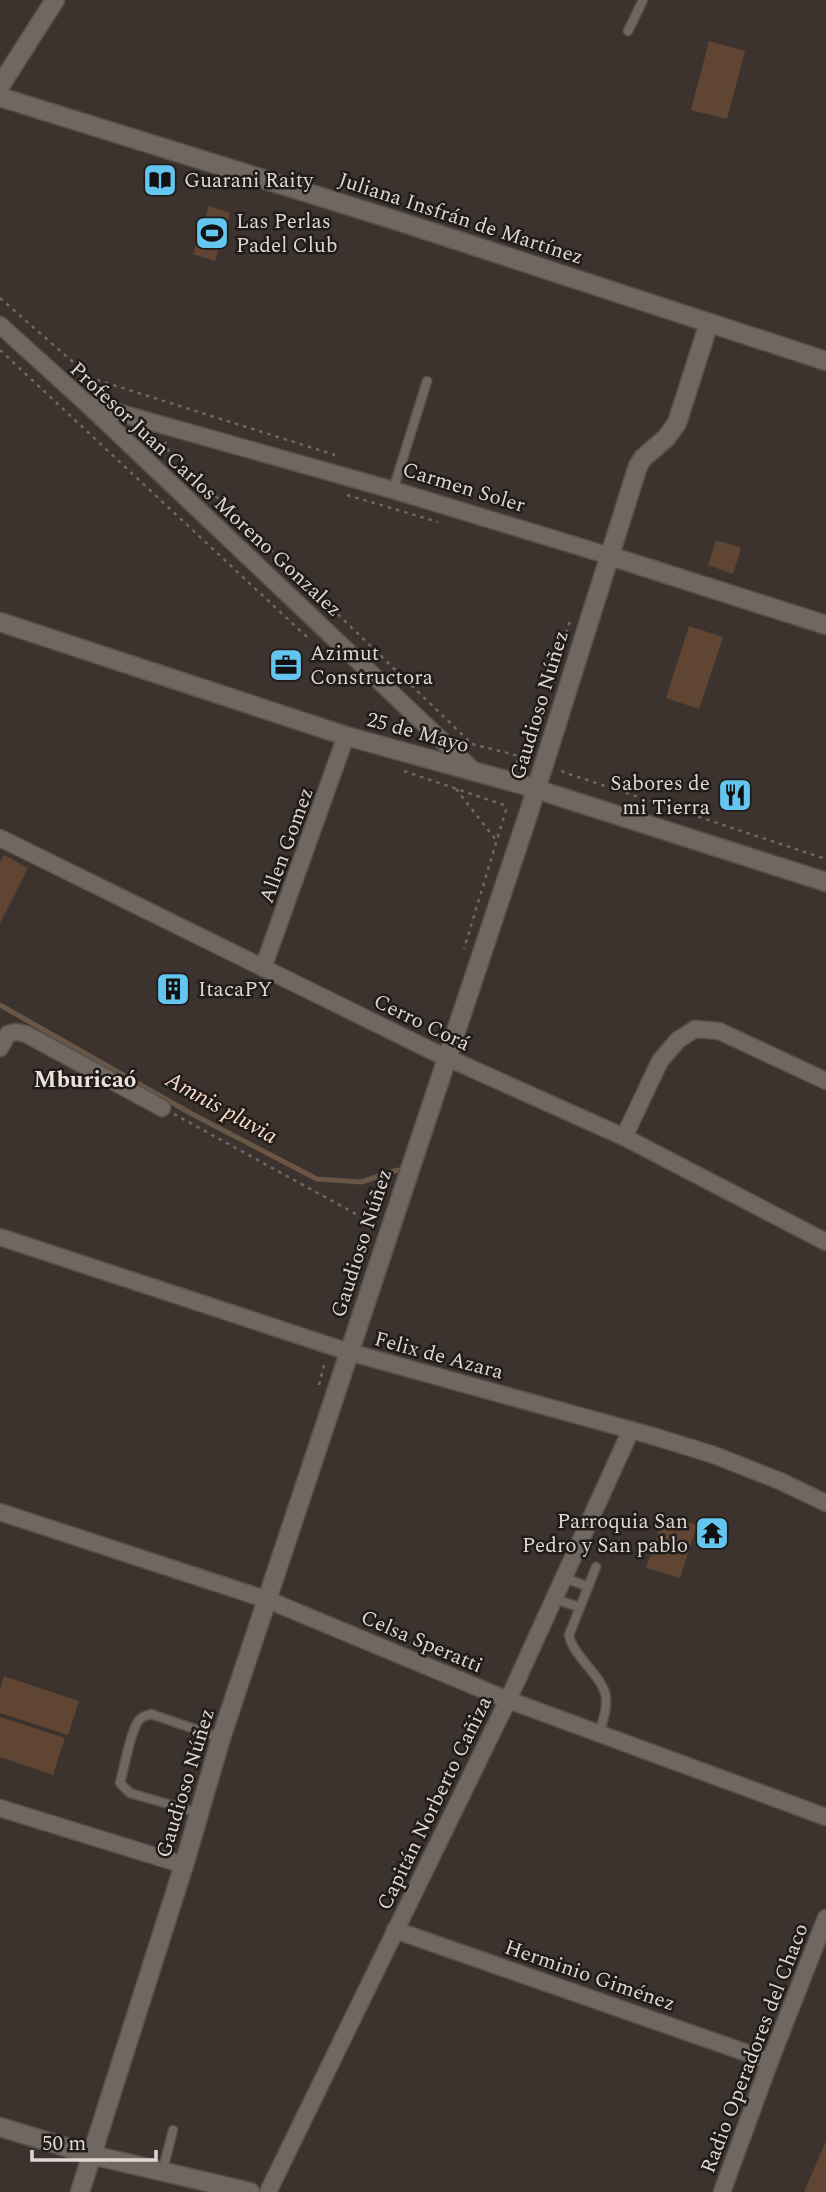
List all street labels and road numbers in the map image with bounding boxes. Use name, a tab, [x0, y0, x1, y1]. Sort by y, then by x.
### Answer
street label: Juliana Insfrán de Martínez	[334, 164, 587, 274]
street label: Profesor Juan Carlos Moreno Gonzalez	[62, 354, 349, 625]
street label: Carmen Soler	[398, 454, 529, 522]
street label: Gaudioso Núñez	[502, 627, 578, 784]
street label: 25 de Mayo	[363, 704, 473, 762]
street label: Allen Gomez	[251, 783, 323, 908]
street label: Cerro Corá	[368, 986, 476, 1060]
street label: Gaudioso Núñez	[323, 1165, 401, 1322]
street label: Felix de Azara	[371, 1323, 508, 1389]
street label: Celsa Speratti	[356, 1602, 488, 1682]
street label: Capitán Norberto Cañiza	[369, 1690, 501, 1916]
street label: Gaudioso Núñez	[148, 1705, 224, 1862]
street label: Radio Operadores del Chaco	[692, 1919, 817, 2178]
street label: Herminio Giménez	[500, 1932, 679, 2020]

